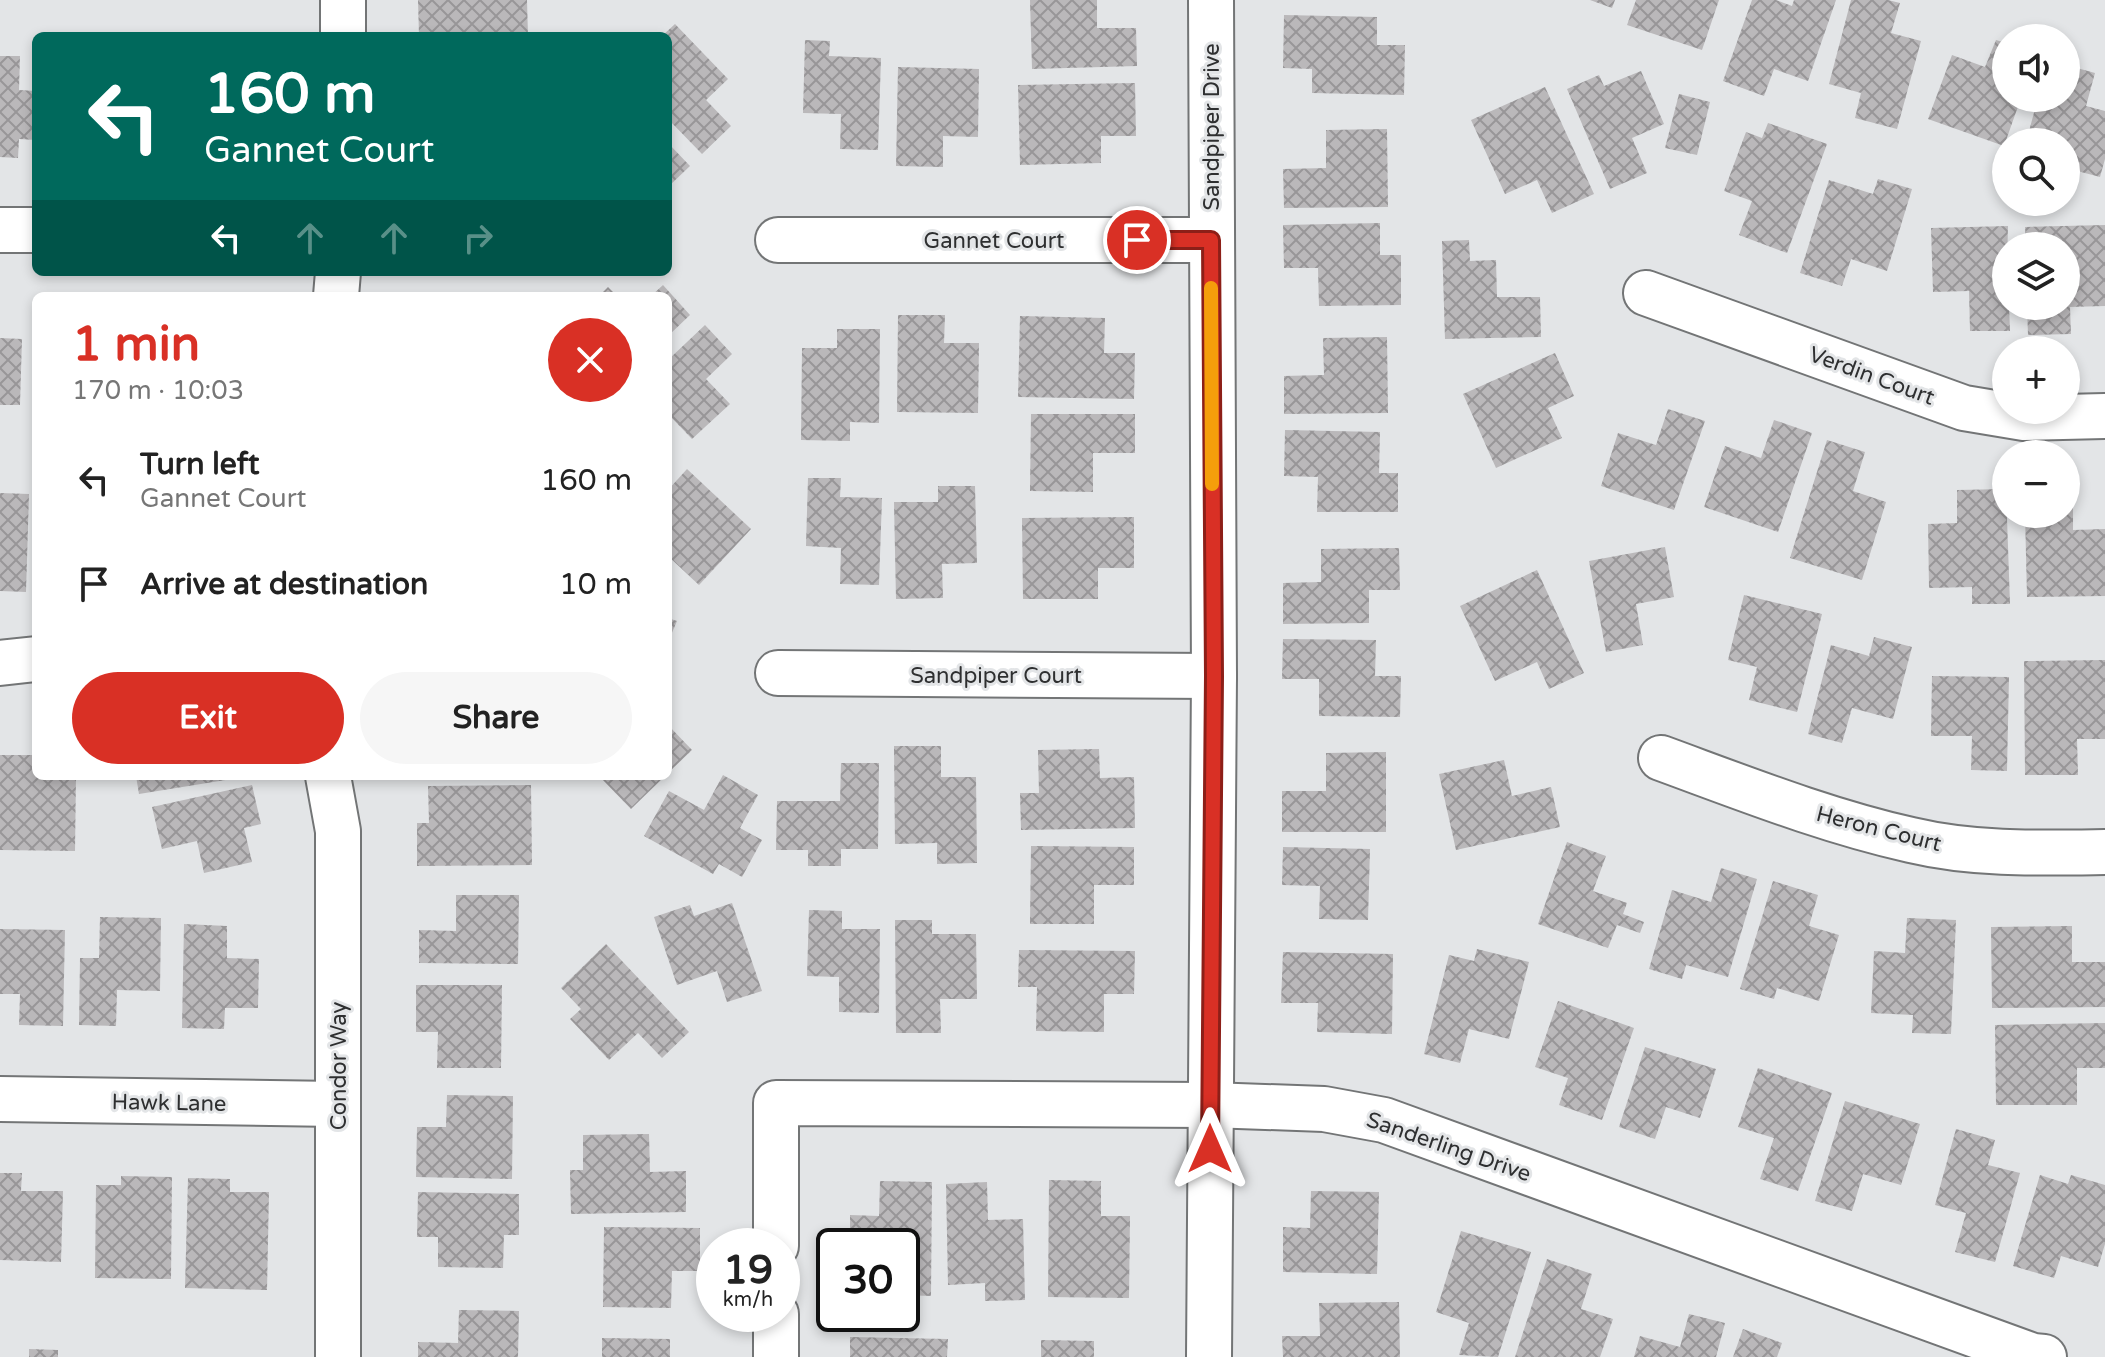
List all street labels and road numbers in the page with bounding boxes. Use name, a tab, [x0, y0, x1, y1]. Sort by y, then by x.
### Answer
street label: Sandpiper Drive	[1199, 43, 1225, 211]
street label: Gannet Court	[924, 228, 1064, 254]
street label: Verdin Court	[1805, 341, 1938, 411]
street label: Sandpiper Court	[910, 663, 1082, 689]
street label: Heron Court	[1814, 801, 1944, 857]
street label: Condor Way	[326, 1002, 352, 1130]
street label: Hawk Lane	[111, 1089, 227, 1117]
street label: Sanderling Drive	[1363, 1107, 1534, 1187]

